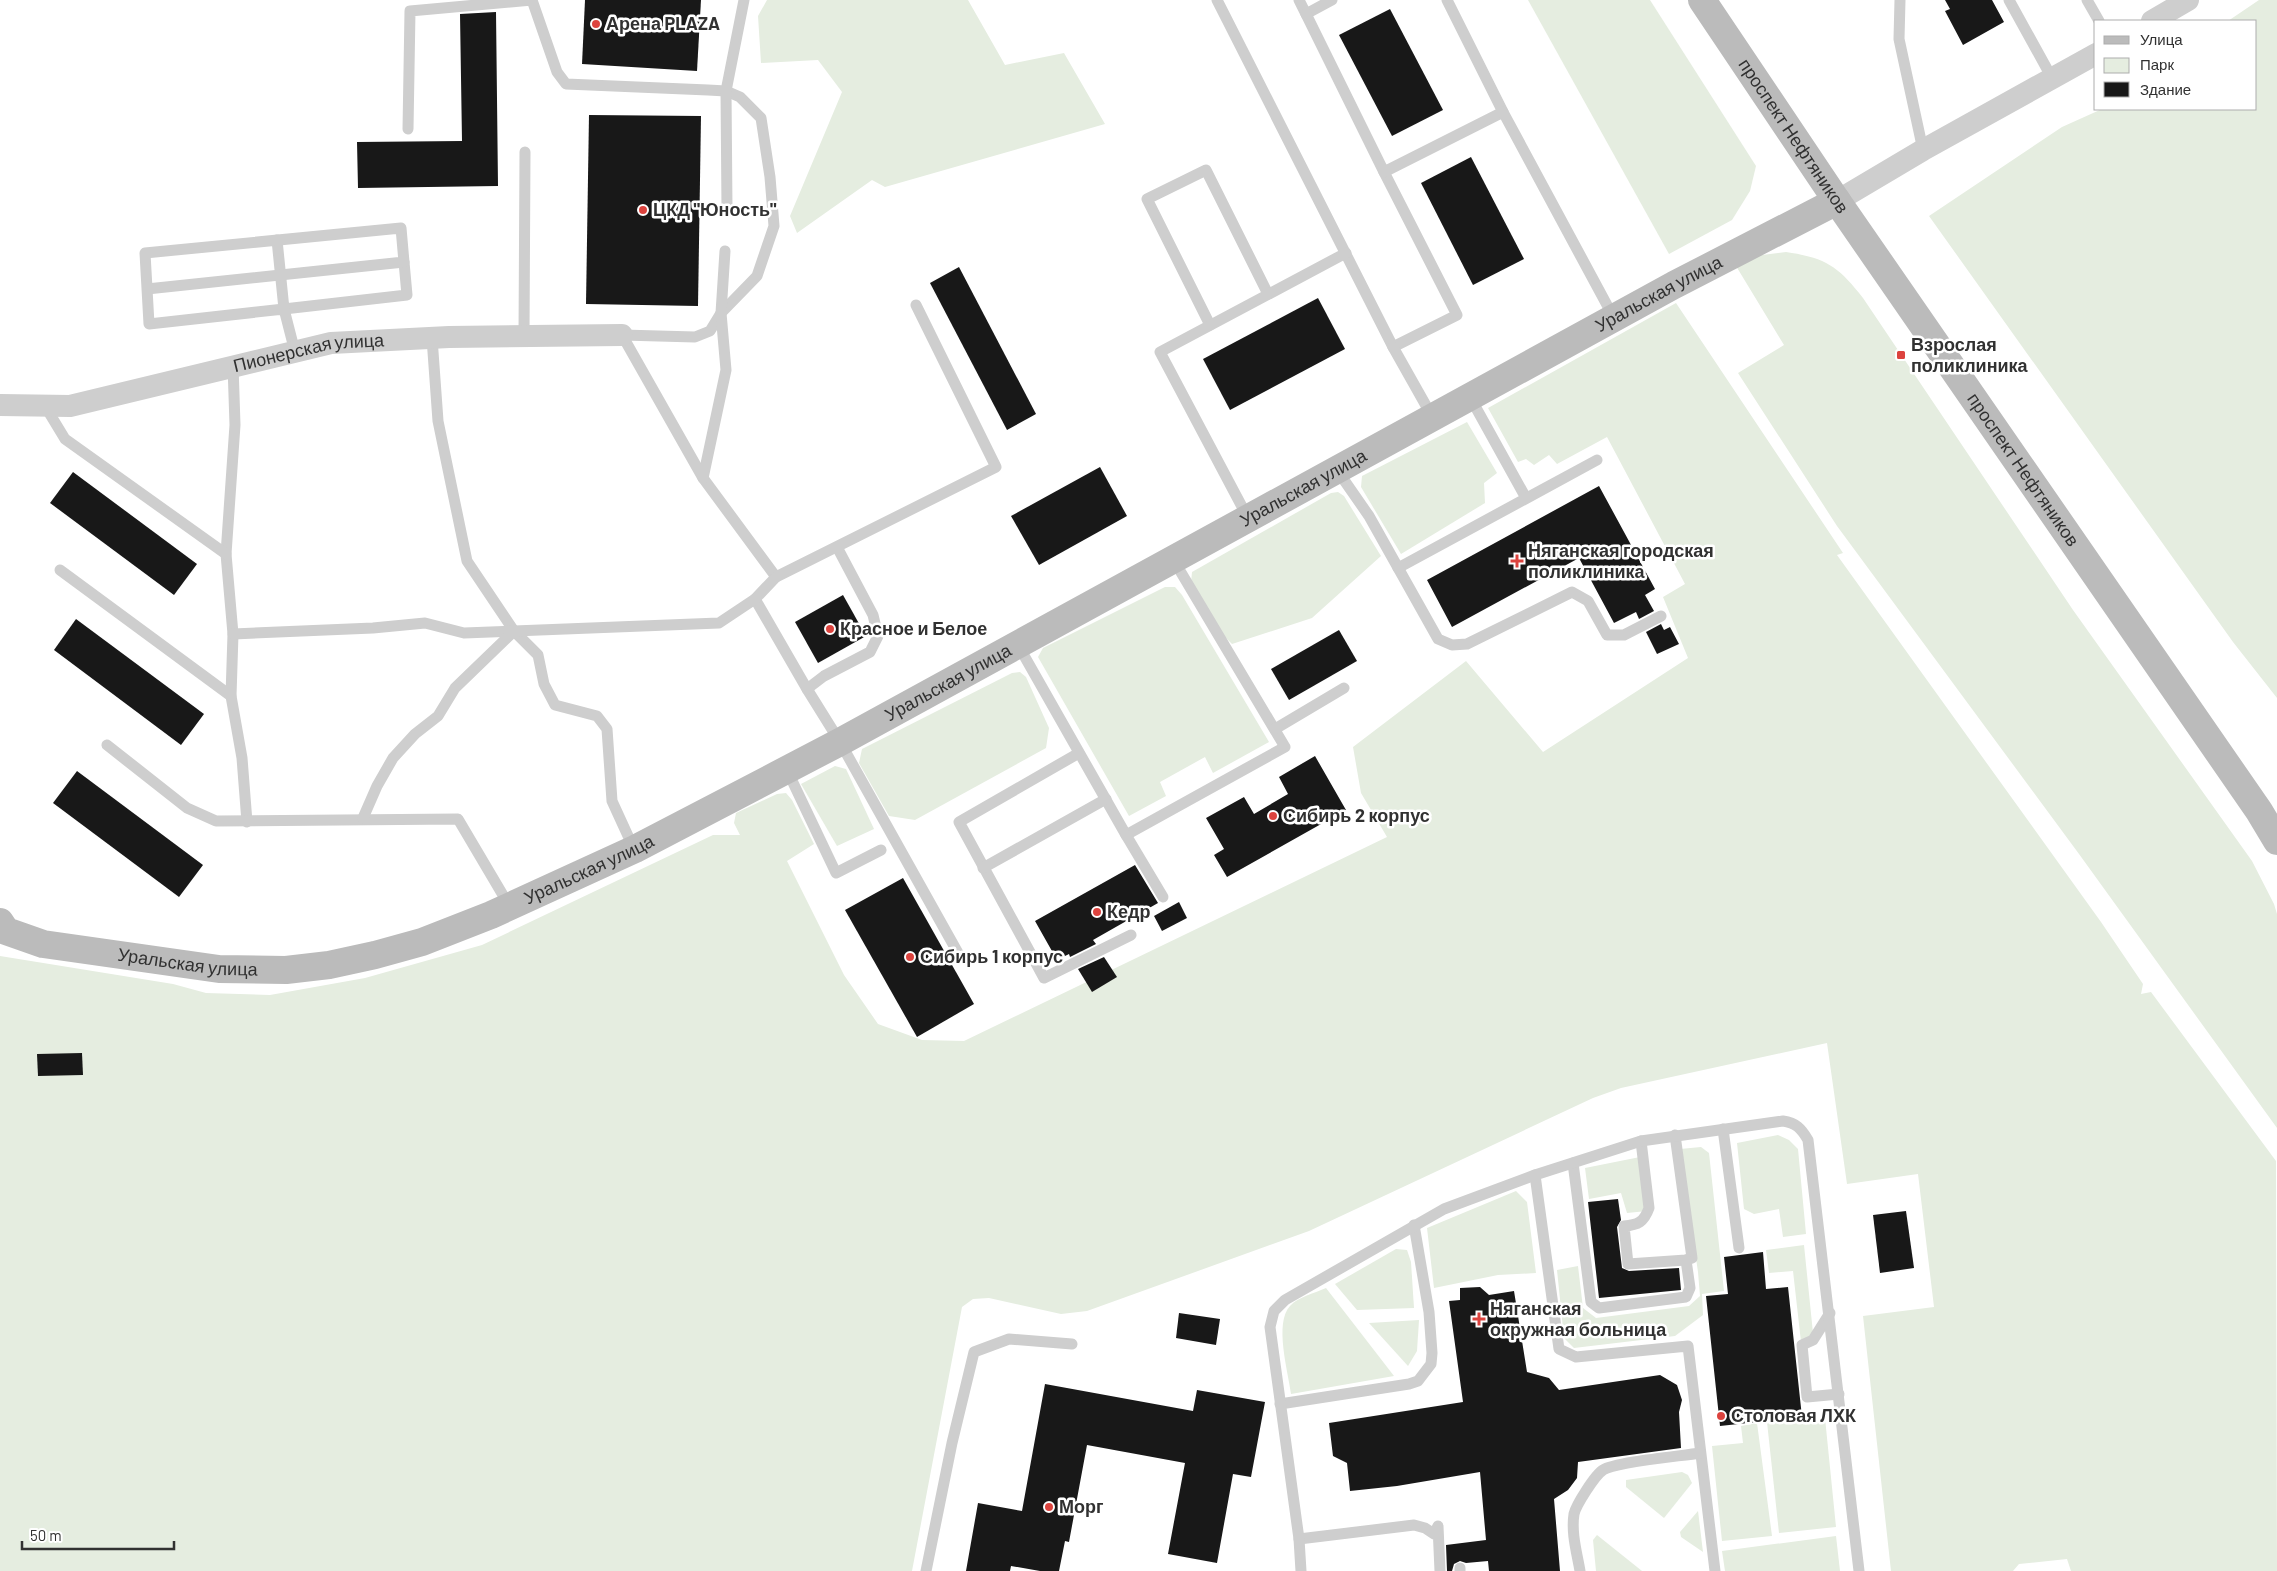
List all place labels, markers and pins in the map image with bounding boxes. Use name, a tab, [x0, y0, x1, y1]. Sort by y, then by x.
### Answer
place label: Арена PLAZA	[606, 12, 720, 34]
marker: Арена PLAZA	[590, 18, 602, 30]
place label: ЦКД "Юность"	[653, 198, 777, 220]
marker: ЦКД "Юность"	[637, 204, 649, 216]
place label: Взрослая поликлиника	[1911, 333, 2029, 376]
marker: Взрослая поликлиника	[1895, 349, 1907, 361]
place label: Няганская городская поликлиника	[1528, 539, 1714, 582]
marker: Няганская городская поликлиника	[1510, 554, 1524, 568]
place label: Красное и Белое	[840, 617, 987, 639]
marker: Красное и Белое	[824, 623, 836, 635]
place label: Сибирь 2 корпус	[1283, 804, 1430, 826]
marker: Сибирь 2 корпус	[1267, 810, 1279, 822]
place label: Кедр	[1107, 900, 1150, 922]
marker: Кедр	[1091, 906, 1103, 918]
place label: Сибирь 1 корпус	[920, 945, 1063, 967]
marker: Сибирь 1 корпус	[904, 951, 916, 963]
place label: Няганская окружная больница	[1490, 1297, 1667, 1340]
marker: Няганская окружная больница	[1472, 1312, 1486, 1326]
place label: Столовая ЛХК	[1731, 1404, 1857, 1426]
marker: Столовая ЛХК	[1715, 1410, 1727, 1422]
place label: Морг	[1059, 1495, 1104, 1517]
marker: Морг	[1043, 1501, 1055, 1513]

